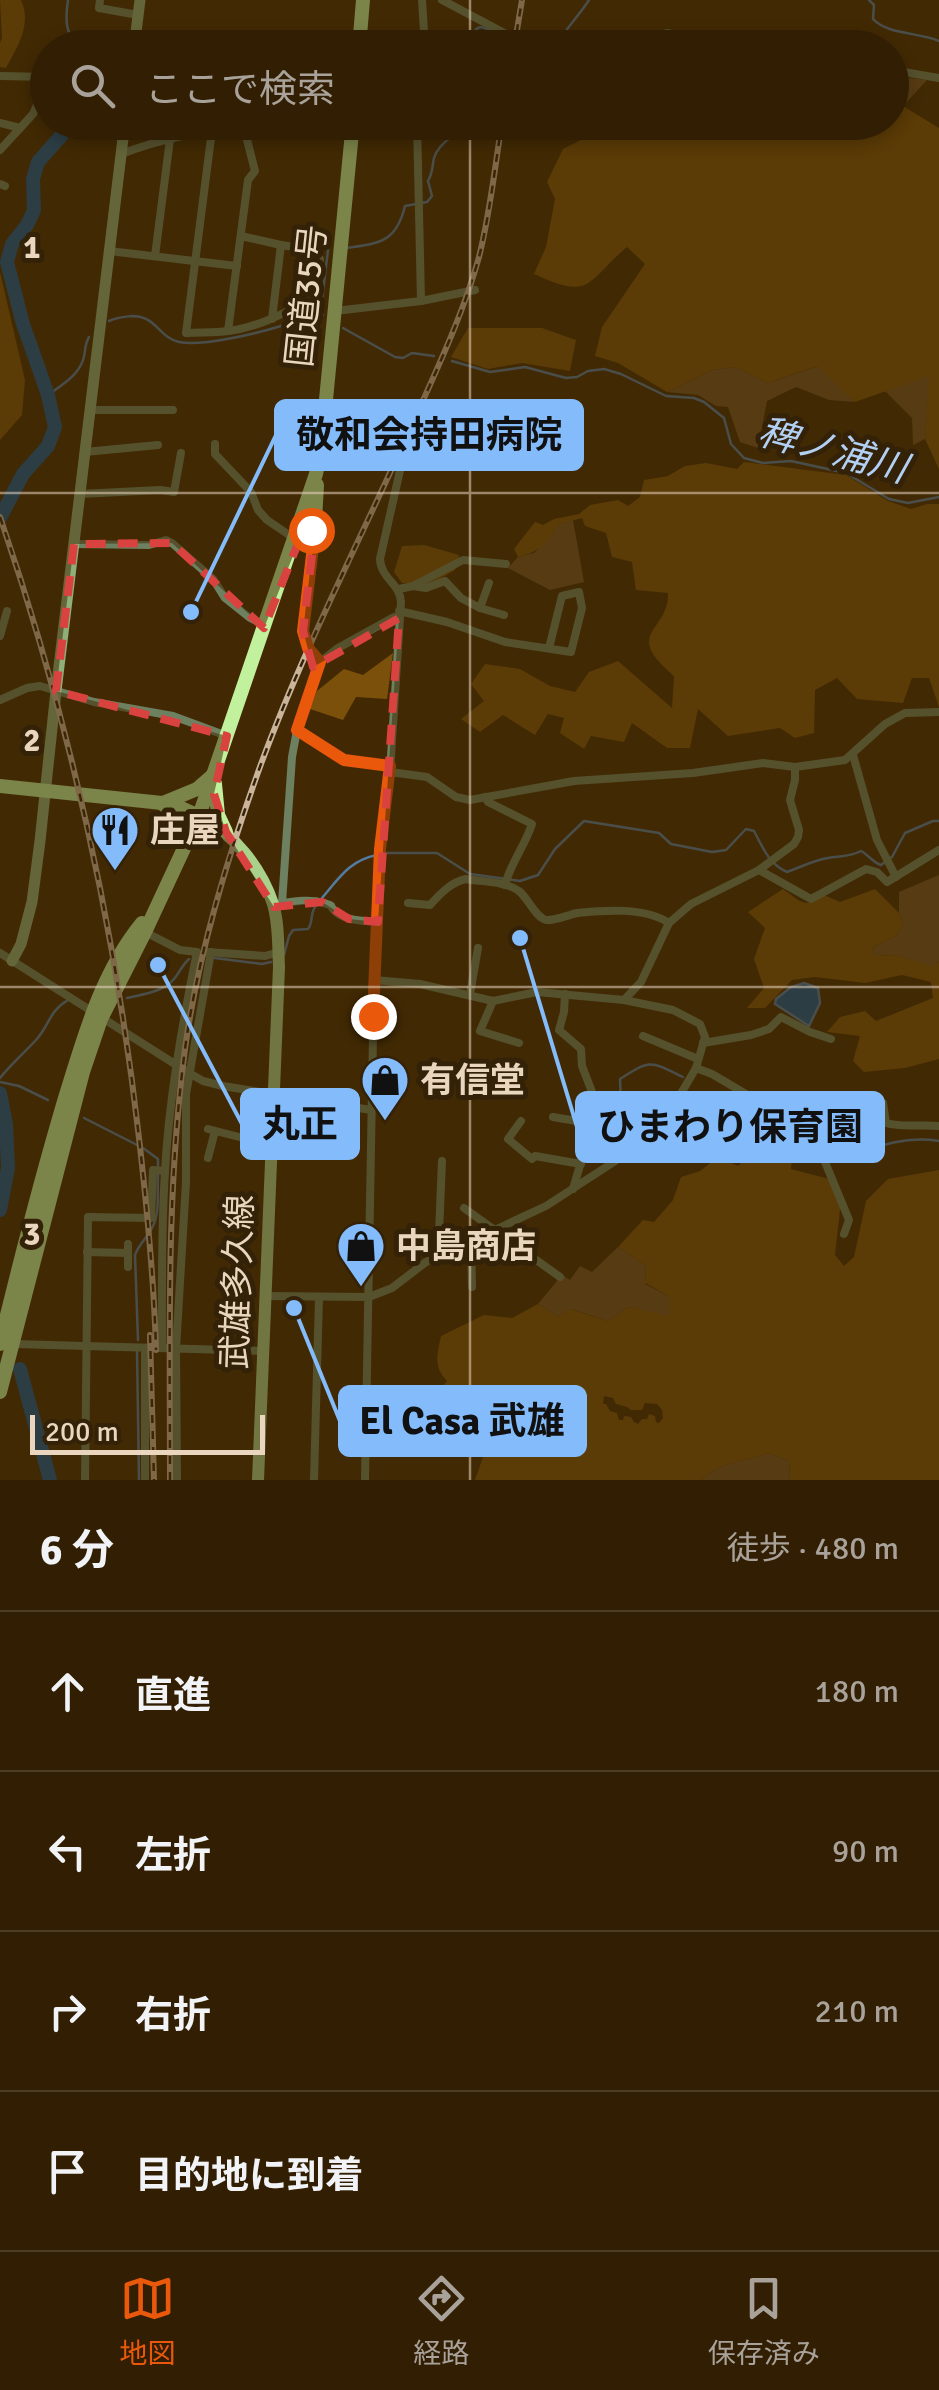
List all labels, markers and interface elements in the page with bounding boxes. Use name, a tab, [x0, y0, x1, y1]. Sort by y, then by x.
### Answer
search box	[30, 30, 909, 140]
icon: search	[65, 58, 120, 113]
text: ここで検索	[145, 66, 335, 113]
street label: 国道35号	[278, 223, 335, 369]
text: 1	[23, 228, 41, 267]
callout: 敬和会持田病院	[276, 401, 582, 469]
water label: 稗ノ浦川	[753, 408, 916, 494]
text: 敬和会持田病院	[296, 412, 562, 459]
route start	[289, 508, 335, 554]
text: 2	[23, 721, 41, 760]
restaurant icon: 庄屋	[89, 804, 141, 872]
place label: 庄屋	[150, 809, 220, 852]
route end	[351, 994, 397, 1040]
shop icon: 有信堂	[359, 1054, 411, 1122]
place label: 有信堂	[420, 1059, 525, 1102]
callout: 丸正	[242, 1090, 358, 1158]
callout: ひまわり保育園	[577, 1093, 883, 1161]
text: 丸正	[262, 1101, 338, 1148]
text: ひまわり保育園	[597, 1104, 863, 1151]
street label: 武雄多久線	[213, 1194, 262, 1370]
text: 3	[23, 1215, 41, 1254]
shop icon: 中島商店	[335, 1220, 387, 1288]
place label: 中島商店	[396, 1225, 536, 1268]
callout: El Casa 武雄	[340, 1387, 585, 1455]
text: El Casa 武雄	[359, 1398, 565, 1445]
scale bar	[30, 1410, 265, 1454]
text: 200 m	[45, 1415, 119, 1449]
text: 6 分	[40, 1525, 114, 1576]
text: 徒歩 · 480 m	[727, 1529, 899, 1568]
icon: ahead	[40, 1664, 95, 1719]
text: 直進	[135, 1672, 211, 1719]
text: 180 m	[815, 1672, 899, 1711]
icon: left	[40, 1824, 95, 1879]
text: 左折	[135, 1832, 211, 1879]
text: 90 m	[832, 1832, 899, 1871]
icon: right	[40, 1984, 95, 2039]
text: 右折	[135, 1992, 211, 2039]
text: 210 m	[815, 1992, 899, 2031]
icon: arrive	[40, 2144, 95, 2199]
text: 目的地に到着	[135, 2152, 363, 2199]
tab: 地図	[119, 2271, 175, 2371]
tab: 経路	[413, 2271, 470, 2371]
tab: 保存済み	[708, 2271, 820, 2371]

